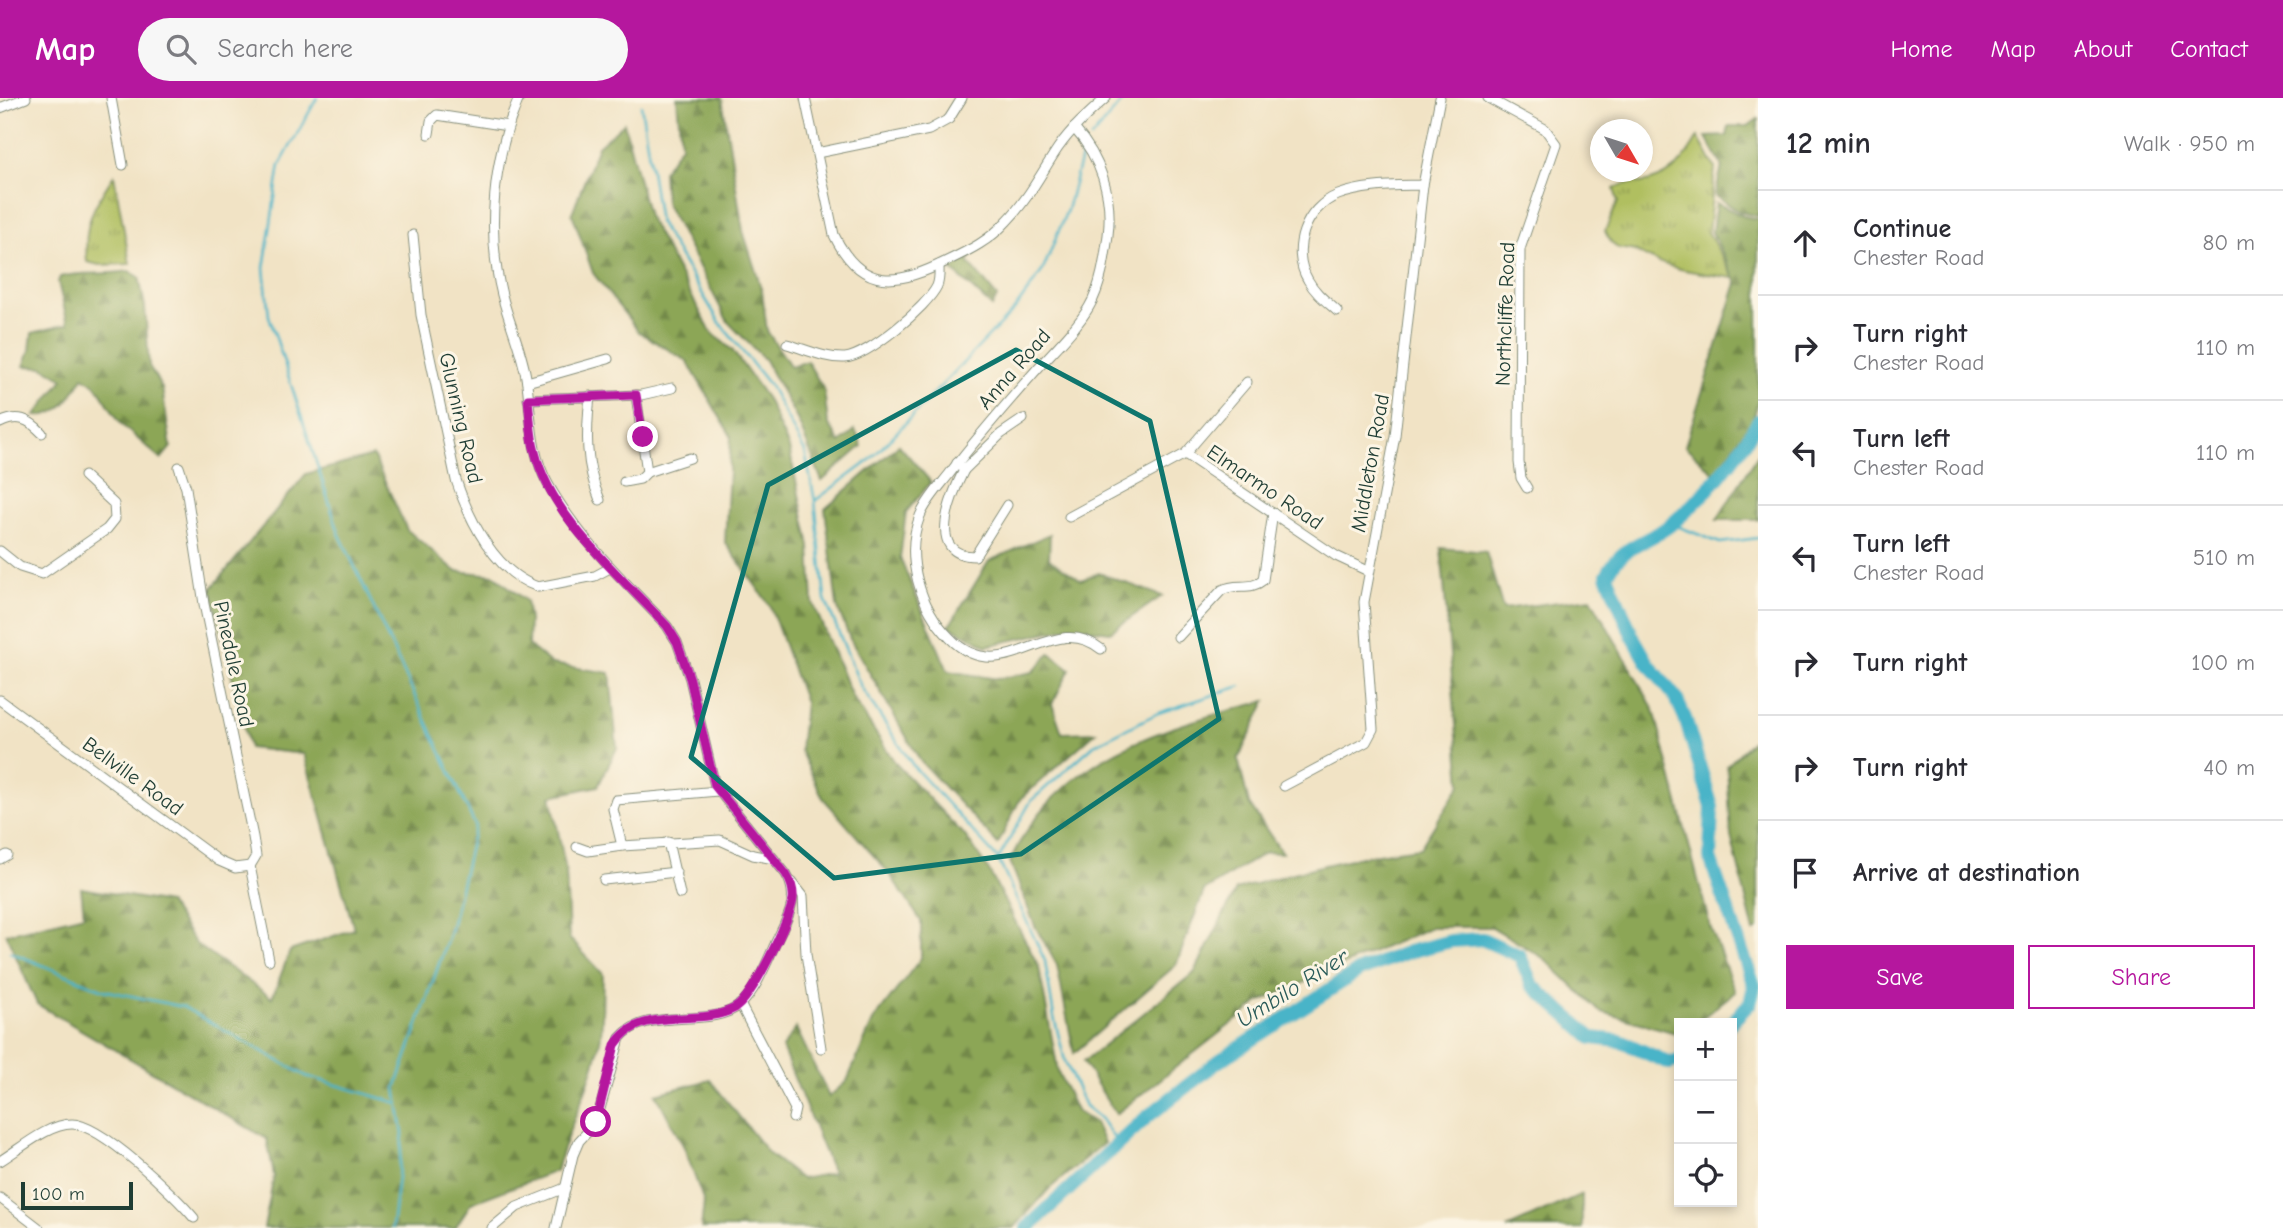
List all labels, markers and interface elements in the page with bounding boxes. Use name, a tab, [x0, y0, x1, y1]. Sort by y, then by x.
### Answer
search box	[138, 18, 628, 81]
text: Map	[35, 30, 96, 68]
icon: search	[162, 30, 200, 68]
text: Search here	[218, 34, 353, 64]
text: Home	[1891, 35, 1952, 63]
text: Map	[1990, 35, 2036, 63]
text: About	[2074, 35, 2132, 63]
text: Contact	[2170, 35, 2248, 63]
north arrow	[1590, 119, 1653, 182]
text: 12 min	[1786, 126, 1871, 161]
text: Walk · 950 m	[2124, 130, 2255, 157]
text: Continue	[1853, 214, 1951, 244]
icon: ahead	[1786, 224, 1824, 262]
text: 80 m	[2202, 229, 2255, 256]
street label: Northcliffe Road	[1490, 242, 1520, 386]
text: Chester Road	[1853, 244, 1984, 271]
text: Turn right	[1853, 319, 1967, 349]
street label: Anna Road	[973, 324, 1055, 414]
icon: right	[1786, 329, 1824, 367]
text: 110 m	[2196, 334, 2255, 361]
text: Chester Road	[1853, 349, 1984, 376]
street label: Glunning Road	[434, 350, 488, 486]
street label: Middleton Road	[1346, 392, 1394, 534]
route end	[627, 421, 658, 452]
text: Turn left	[1853, 424, 1950, 454]
icon: left	[1786, 434, 1824, 472]
street label: Elmarmo Road	[1202, 439, 1328, 535]
text: 110 m	[2196, 439, 2255, 466]
text: Chester Road	[1853, 454, 1984, 481]
text: Turn left	[1853, 529, 1950, 559]
icon: left	[1786, 539, 1824, 577]
text: 510 m	[2193, 544, 2255, 571]
text: Chester Road	[1853, 559, 1984, 586]
street label: Pinedale Road	[209, 599, 259, 729]
icon: right	[1786, 644, 1824, 682]
text: Turn right	[1853, 648, 1967, 678]
text: 100 m	[2191, 649, 2255, 676]
street label: Bellville Road	[78, 732, 188, 820]
icon: right	[1786, 749, 1824, 787]
text: Turn right	[1853, 753, 1967, 783]
text: 40 m	[2203, 754, 2255, 781]
icon: arrive	[1786, 854, 1824, 892]
text: Arrive at destination	[1853, 858, 2080, 888]
water label: Umbilo River	[1231, 943, 1354, 1033]
button: Save	[1786, 945, 2014, 1009]
button: Share	[2028, 945, 2255, 1009]
map controls	[1674, 1018, 1737, 1207]
button: +	[1674, 1018, 1737, 1081]
button: −	[1674, 1081, 1737, 1144]
route start	[580, 1106, 611, 1137]
button: locate	[1674, 1144, 1737, 1207]
scale bar	[21, 1179, 133, 1211]
text: 100 m	[32, 1183, 85, 1205]

